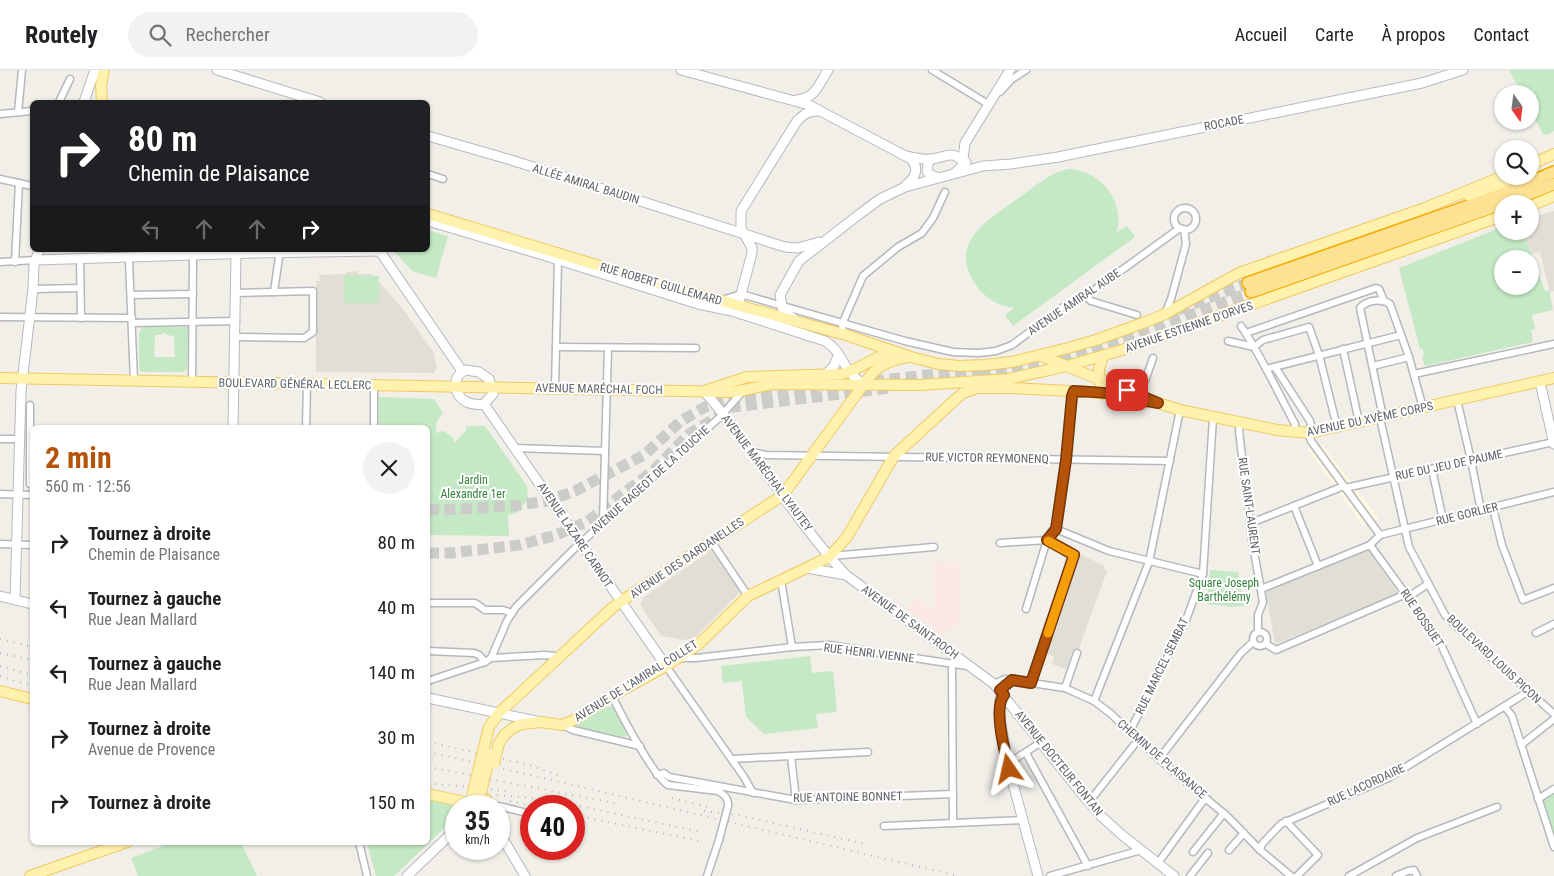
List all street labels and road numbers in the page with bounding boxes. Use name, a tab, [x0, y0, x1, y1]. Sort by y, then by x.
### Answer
street label: ROCADE	[1203, 112, 1245, 134]
street label: ALLÉE AMIRAL BAUDIN	[531, 160, 641, 207]
street label: RUE ROBERT GUILLEMARD	[598, 260, 724, 308]
street label: AVENUE AMIRAL AUBE	[1025, 266, 1123, 338]
street label: AVENUE ESTIENNE D'ORVES	[1123, 299, 1255, 355]
street label: BOULEVARD GÉNÉRAL LECLERC	[218, 375, 372, 392]
street label: AVENUE MARÉCHAL FOCH	[535, 380, 663, 397]
street label: AVENUE DU XVÈME CORPS	[1305, 398, 1434, 439]
street label: AVENUE MARÉCHAL LYAUTEY	[719, 411, 817, 535]
street label: AVENUE RAGEOT DE LA TOUCHE	[588, 423, 712, 537]
street label: RUE DU JEU DE PAUME	[1394, 447, 1504, 483]
street label: RUE VICTOR REYMONENQ	[925, 450, 1049, 466]
street label: RUE SAINT-LAURENT	[1235, 456, 1263, 556]
street label: AVENUE LAZARE CARNOT	[535, 480, 615, 590]
street label: RUE GORLIER	[1434, 499, 1500, 528]
street label: AVENUE DES DARDANELLES	[627, 515, 747, 601]
street label: AVENUE DE SAINT-ROCH	[859, 582, 961, 662]
street label: RUE BOSSUET	[1397, 586, 1447, 650]
street label: BOULEVARD LOUIS PICON	[1444, 612, 1544, 706]
street label: RUE MARCEL SEMBAT	[1133, 615, 1191, 717]
street label: AVENUE DE L'AMIRAL COLLET	[572, 637, 700, 725]
street label: RUE HENRI VIENNE	[823, 640, 915, 666]
street label: AVENUE DOCTEUR FONTAN	[1012, 708, 1106, 818]
street label: CHEMIN DE PLAISANCE	[1114, 716, 1210, 802]
street label: RUE LACORDAIRE	[1325, 761, 1407, 809]
street label: RUE ANTOINE BONNET	[793, 789, 903, 805]

